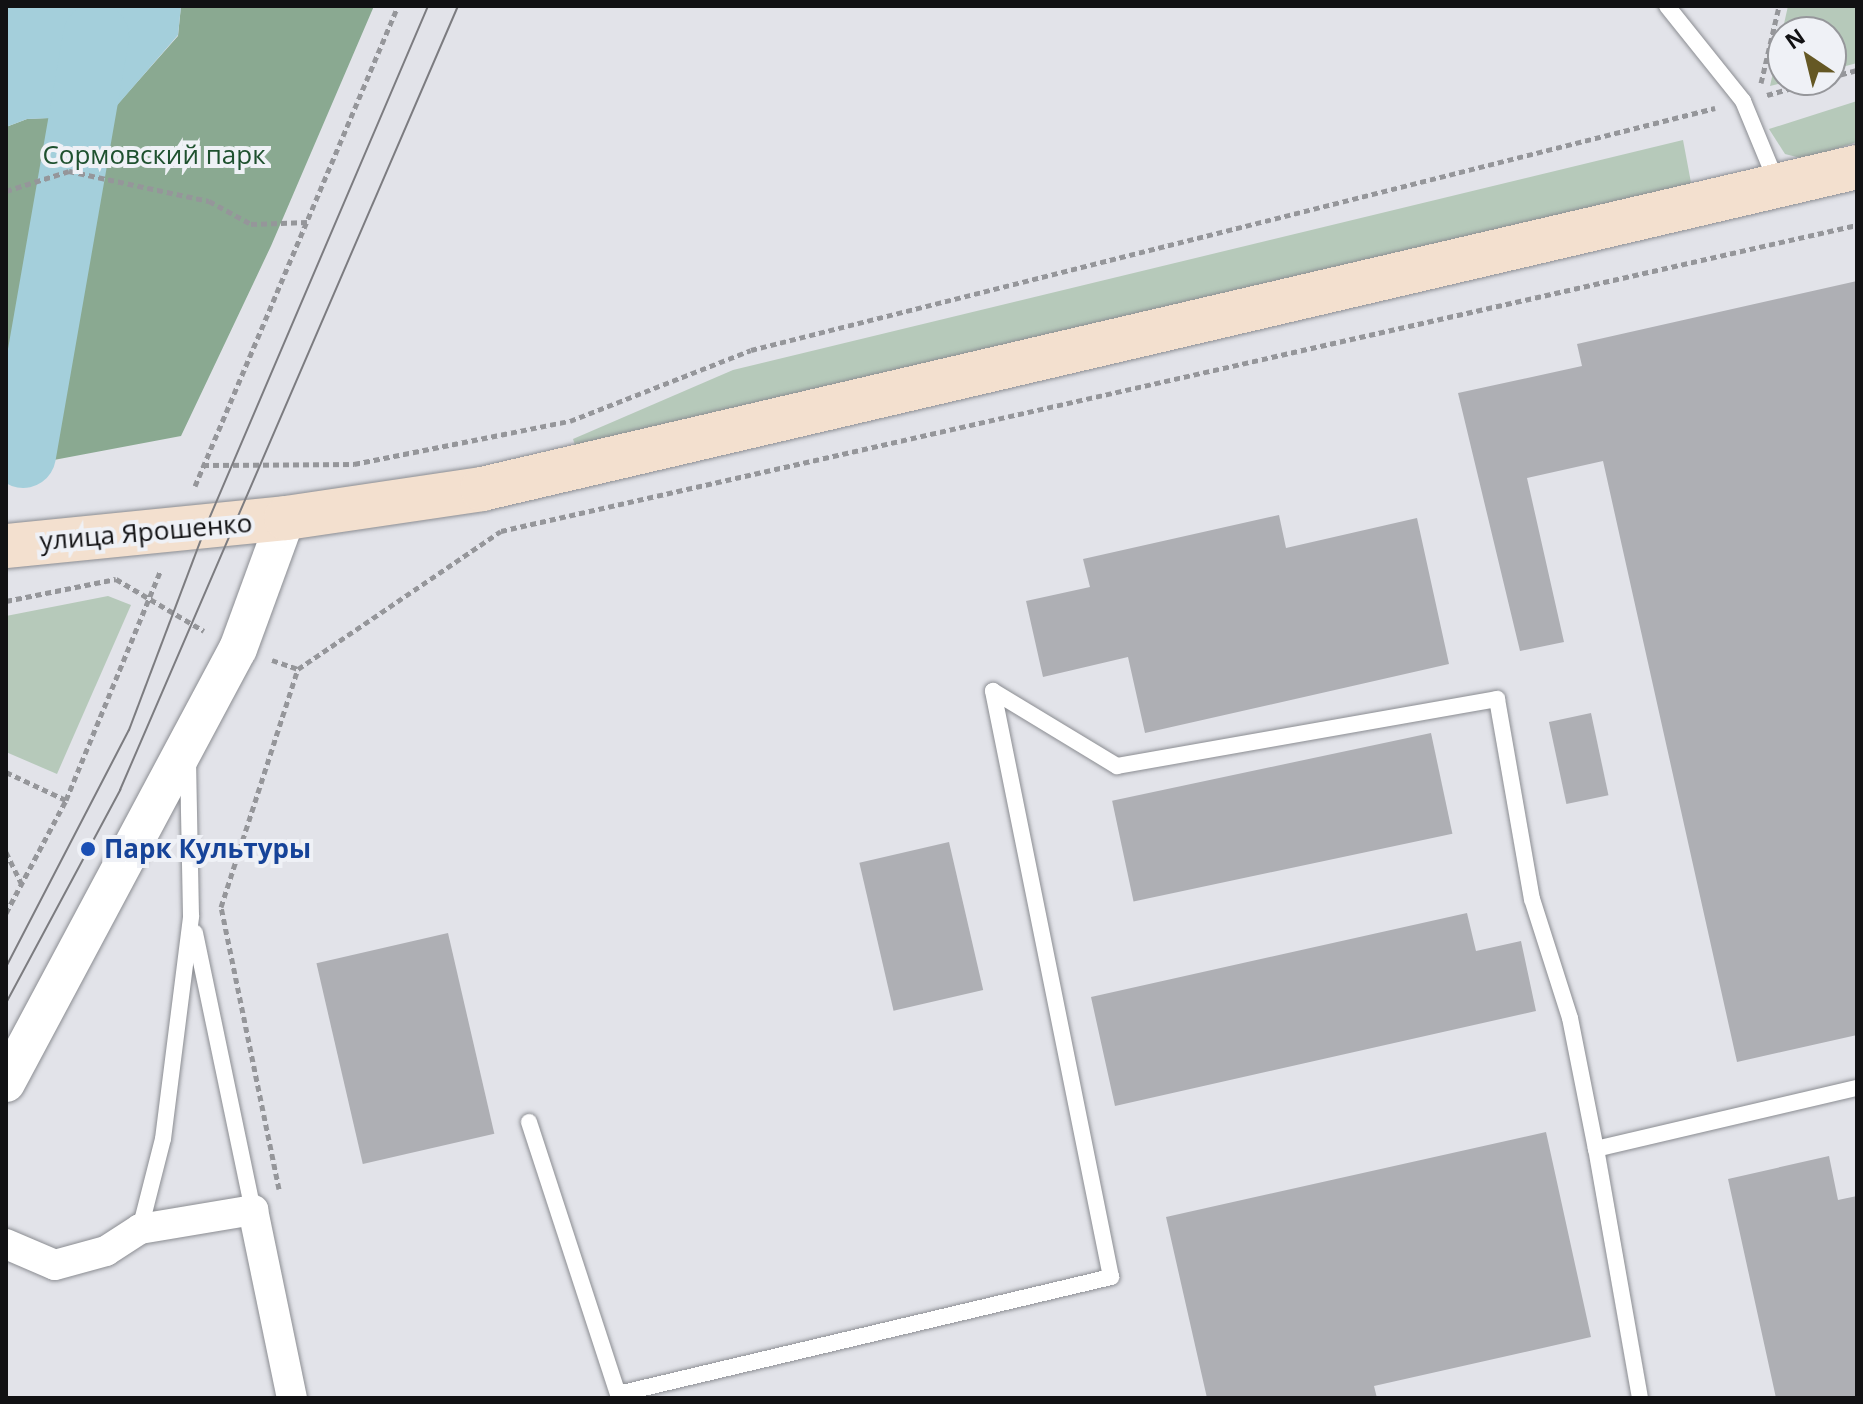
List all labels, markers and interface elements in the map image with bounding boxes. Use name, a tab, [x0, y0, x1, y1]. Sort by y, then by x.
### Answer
north arrow	[1767, 16, 1847, 96]
text: N	[1778, 21, 1810, 55]
park label: Сормовский парк	[42, 139, 266, 171]
street label: улица Ярошенко	[38, 507, 254, 557]
place label: Парк Культуры	[104, 833, 311, 865]
marker: Парк Культуры	[79, 840, 97, 858]

